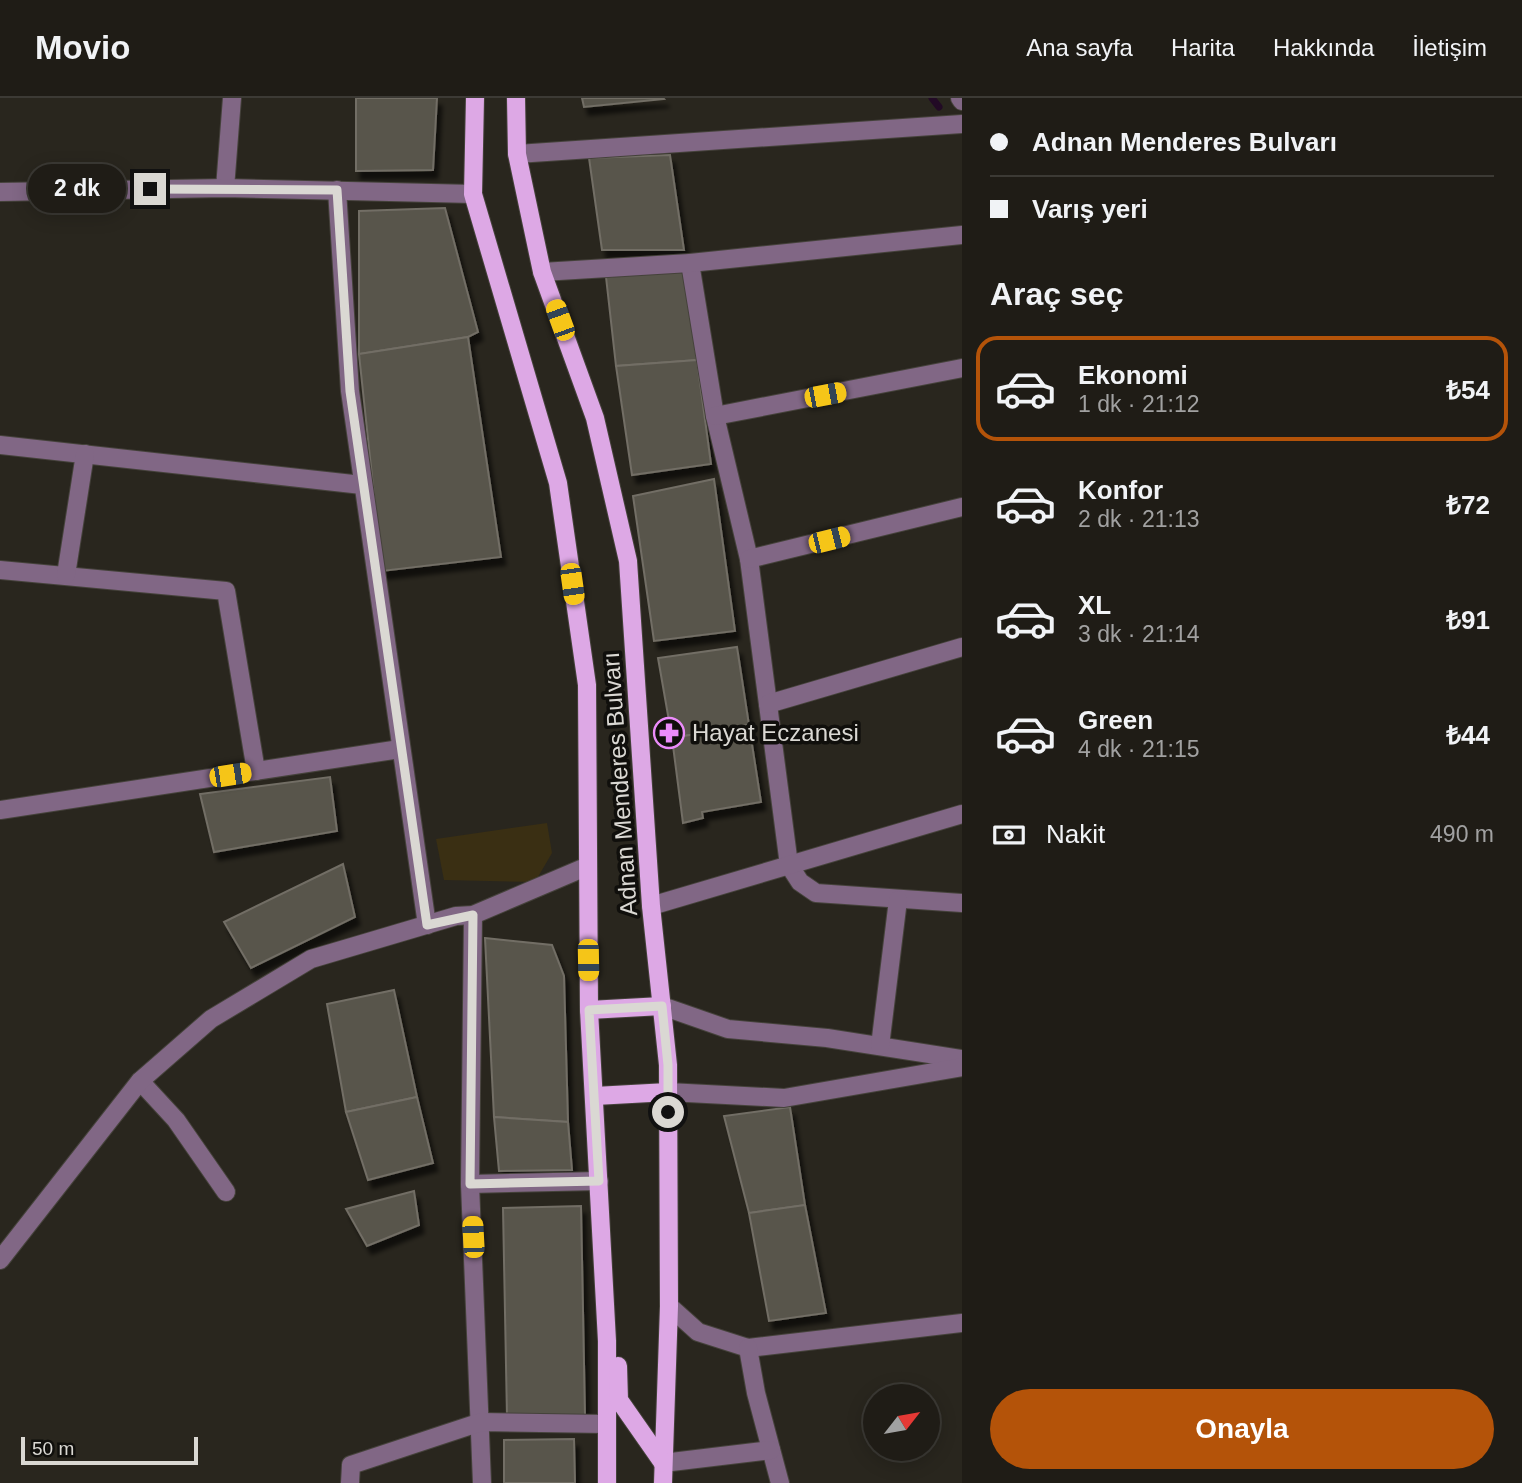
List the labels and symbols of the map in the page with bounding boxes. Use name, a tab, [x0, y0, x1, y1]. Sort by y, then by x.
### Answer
callout: 2 dk	[27, 164, 125, 214]
route end	[134, 173, 166, 205]
car	[543, 297, 578, 343]
car	[803, 381, 848, 409]
car	[807, 525, 852, 555]
car	[559, 562, 586, 606]
street label: Adnan Menderes Bulvarı	[597, 651, 642, 917]
pharmacy icon: Hayat Eczanesi	[652, 716, 686, 750]
place label: Hayat Eczanesi	[692, 719, 859, 746]
car	[208, 761, 253, 789]
car	[578, 939, 599, 981]
route start	[652, 1096, 684, 1128]
car	[462, 1215, 485, 1259]
north arrow	[863, 1384, 940, 1461]
scale bar	[21, 1434, 198, 1466]

